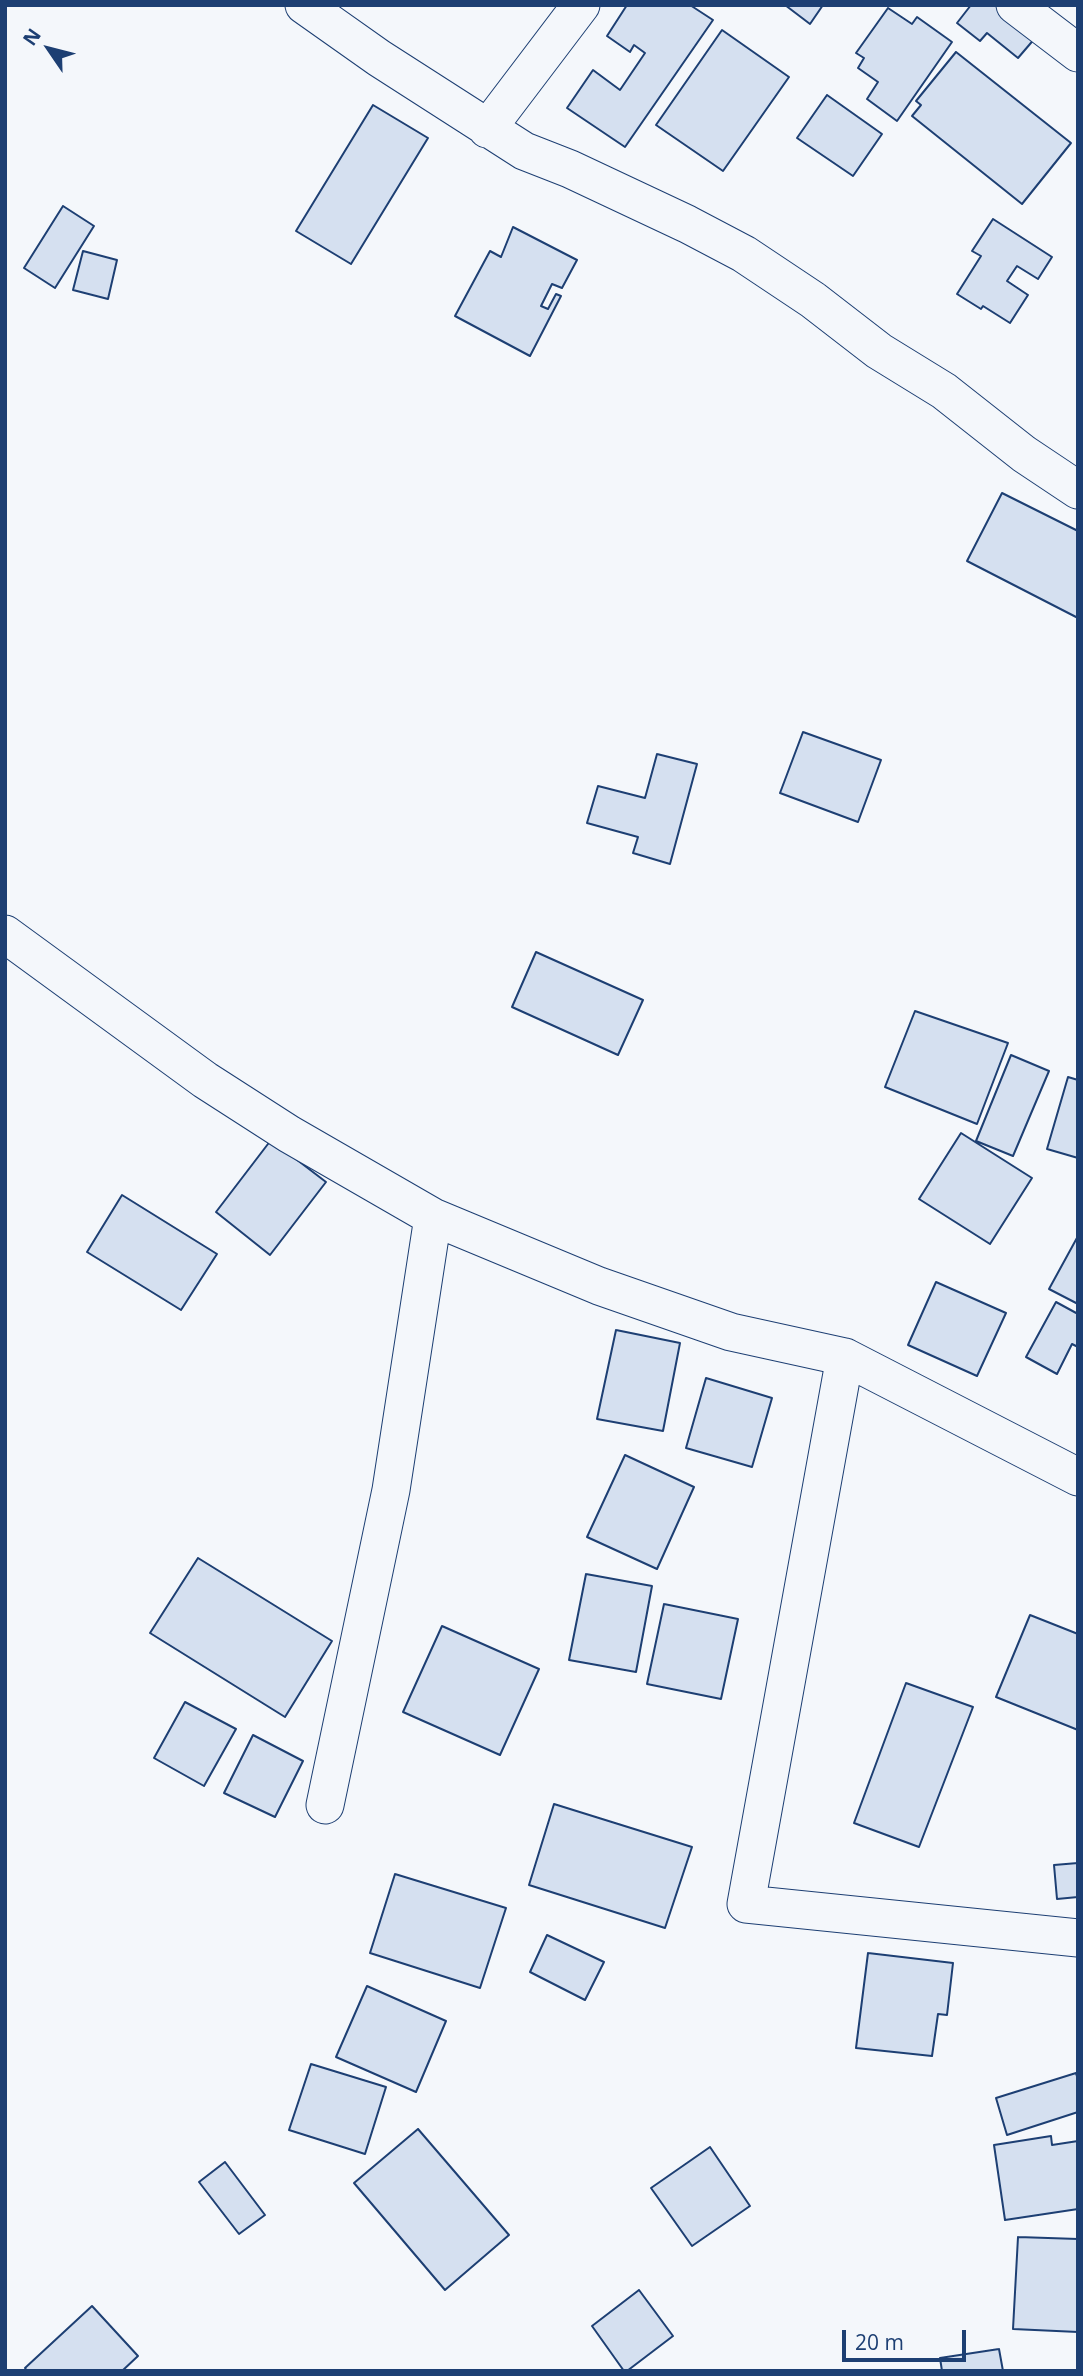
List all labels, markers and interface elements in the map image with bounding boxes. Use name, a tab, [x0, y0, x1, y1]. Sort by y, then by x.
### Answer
north arrow	[14, 14, 84, 84]
text: N	[17, 23, 47, 51]
scale bar	[845, 2316, 969, 2360]
text: 20 m	[855, 2328, 904, 2356]

